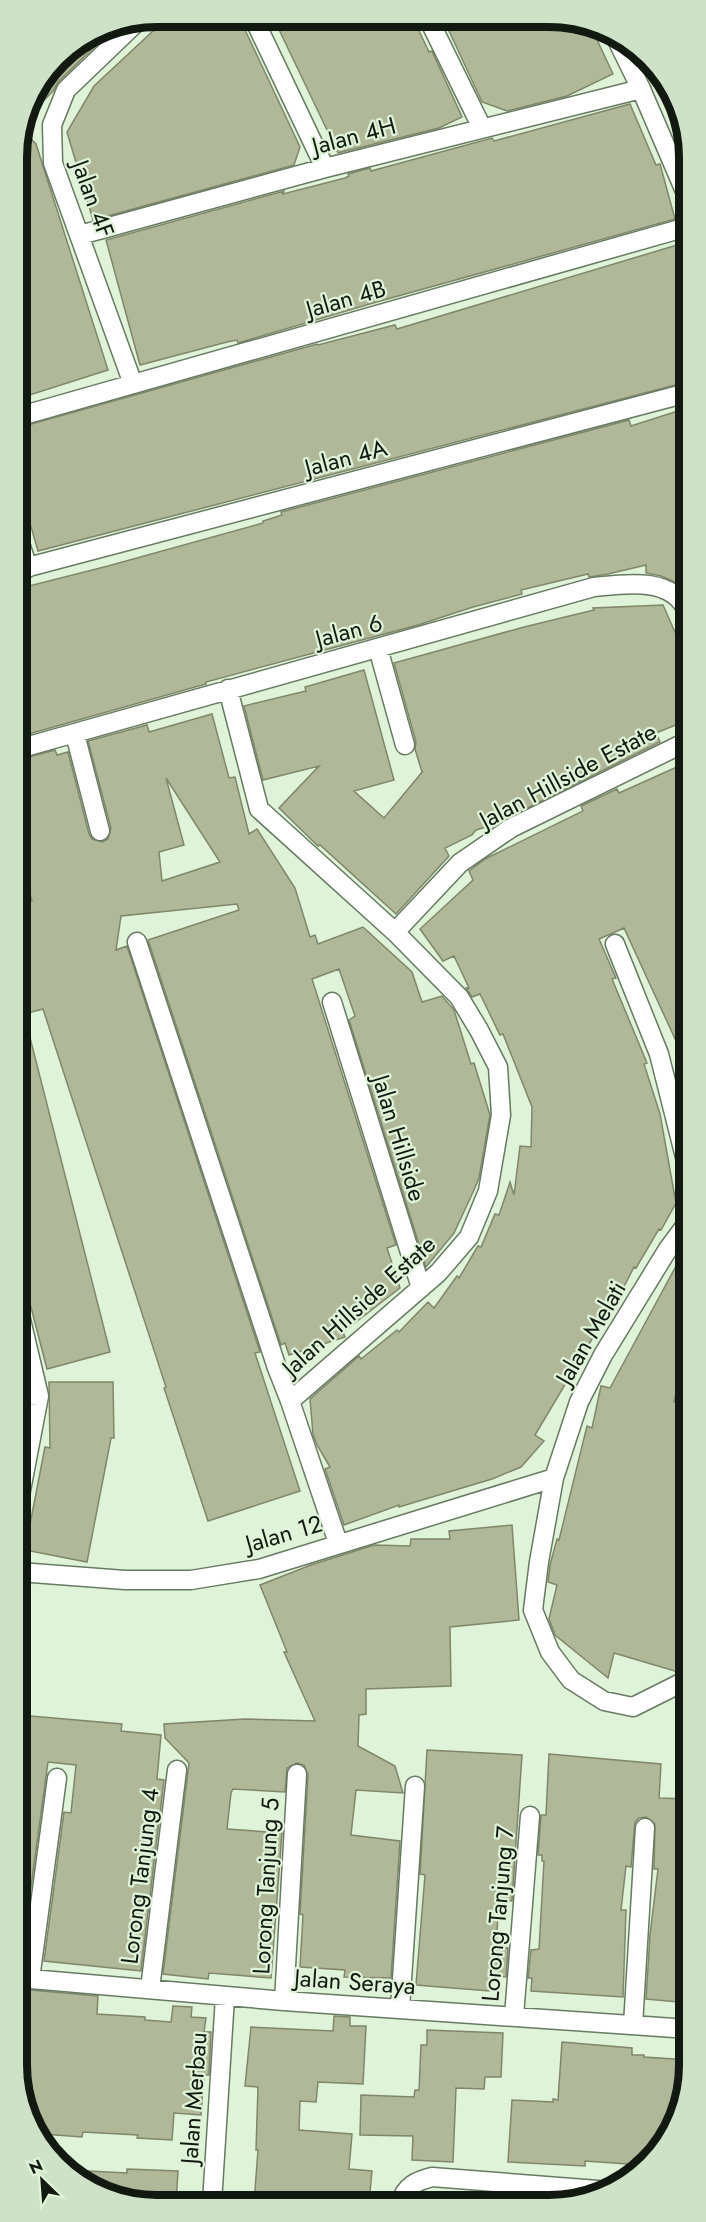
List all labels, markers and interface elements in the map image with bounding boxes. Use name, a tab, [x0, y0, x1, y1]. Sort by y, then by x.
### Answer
street label: Jalan 4H	[305, 108, 400, 164]
street label: Jalan 4F	[62, 152, 124, 242]
street label: Jalan 4B	[299, 270, 390, 327]
street label: Jalan 4A	[298, 430, 391, 486]
street label: Jalan 6	[309, 605, 386, 657]
street label: Jalan Hillside Estate	[470, 714, 663, 838]
street label: Jalan Hillside	[363, 1067, 435, 1205]
street label: Jalan Hillside Estate	[272, 1227, 443, 1386]
street label: Jalan Melati	[545, 1274, 634, 1394]
street label: Jalan 12	[238, 1506, 326, 1562]
street label: Lorong Tanjung 4	[111, 1786, 168, 1966]
street label: Lorong Tanjung 5	[243, 1797, 288, 1975]
street label: Lorong Tanjung 7	[472, 1824, 523, 2003]
street label: Jalan Seraya	[290, 1960, 417, 2003]
street label: Jalan Merbau	[171, 2031, 216, 2168]
north arrow	[12, 2150, 72, 2210]
text: N	[25, 2154, 46, 2180]

